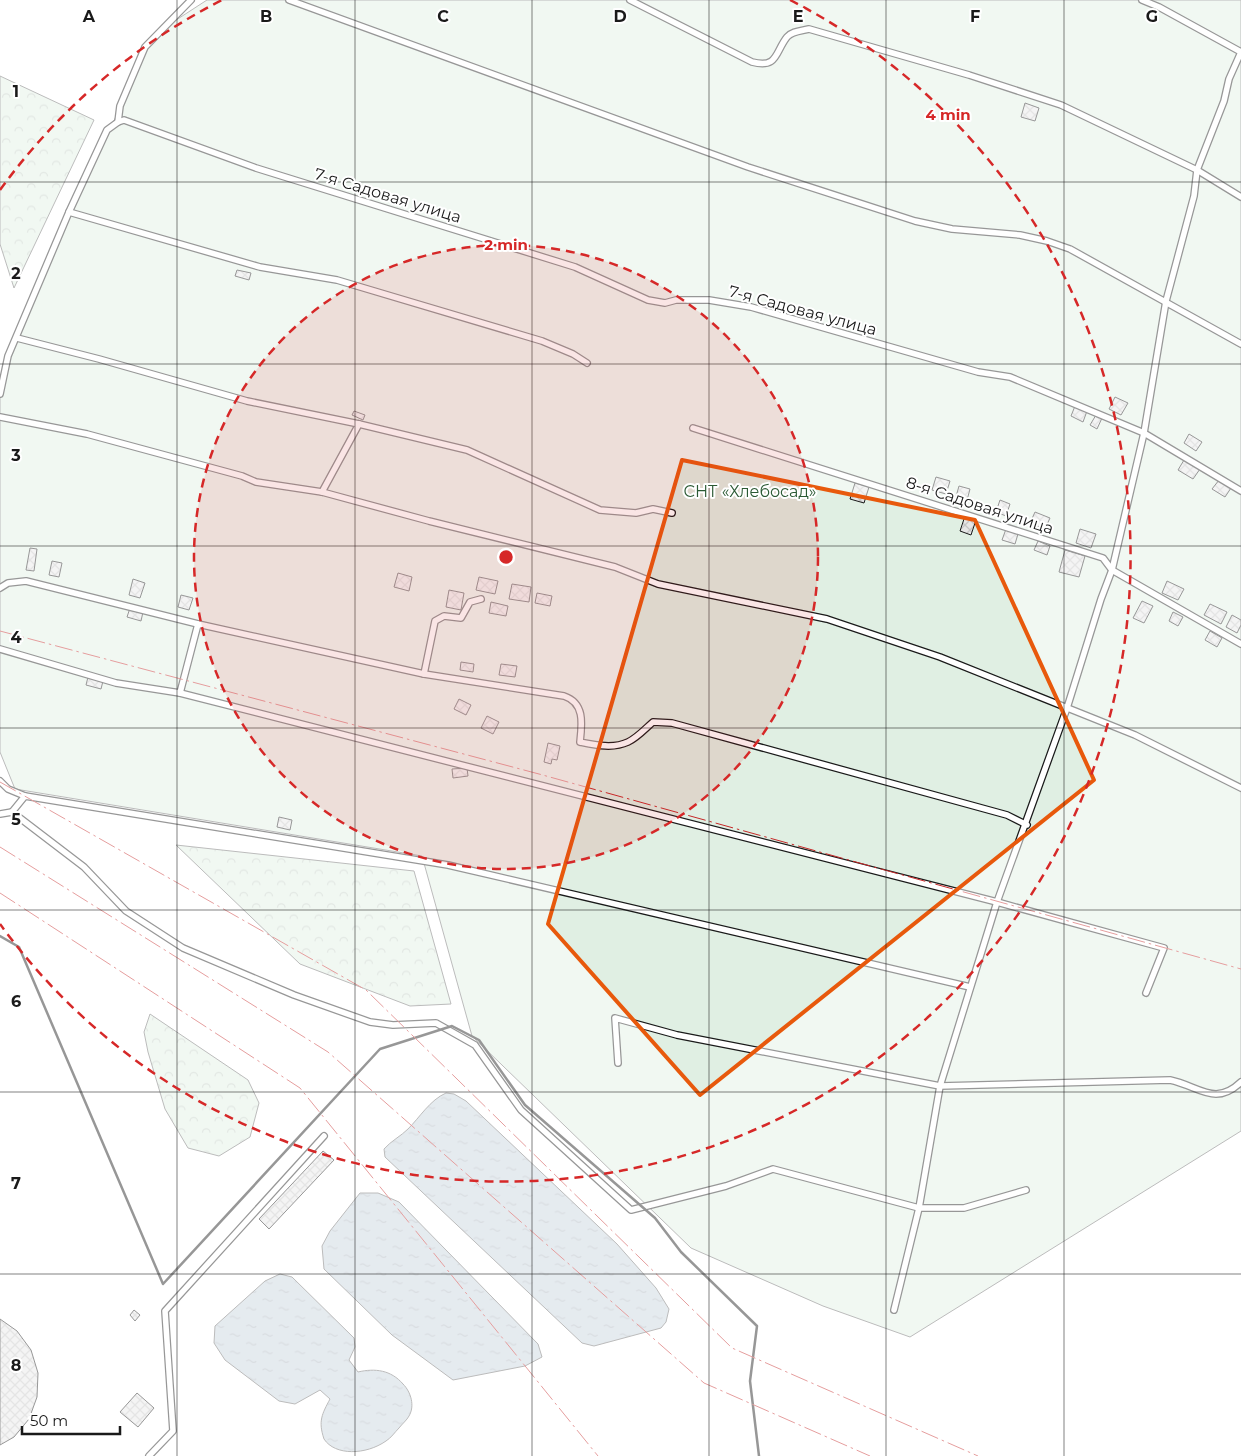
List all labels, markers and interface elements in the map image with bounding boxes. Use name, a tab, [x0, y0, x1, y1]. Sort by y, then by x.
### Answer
text: A	[82, 7, 96, 26]
text: B	[260, 7, 272, 26]
text: C	[437, 7, 449, 26]
text: D	[613, 7, 627, 26]
text: E	[793, 7, 803, 26]
text: F	[970, 7, 980, 26]
text: G	[1146, 7, 1158, 26]
text: 1	[13, 82, 19, 101]
text: 4 min	[925, 105, 971, 124]
street label: 7-я Садовая улица	[312, 164, 464, 227]
text: 2 min	[484, 235, 528, 254]
text: 2	[11, 264, 21, 283]
street label: 7-я Садовая улица	[727, 282, 879, 339]
text: 3	[10, 446, 21, 465]
street label: 8-я Садовая улица	[904, 473, 1056, 538]
park label: СНТ «Хлебосад»	[683, 482, 817, 501]
centre of rings	[497, 548, 515, 566]
text: 4	[10, 628, 22, 647]
text: 5	[11, 810, 21, 829]
text: 6	[11, 992, 21, 1011]
text: 7	[11, 1174, 21, 1193]
text: 8	[11, 1356, 21, 1375]
scale bar	[22, 1404, 120, 1436]
text: 50 m	[30, 1411, 68, 1430]

